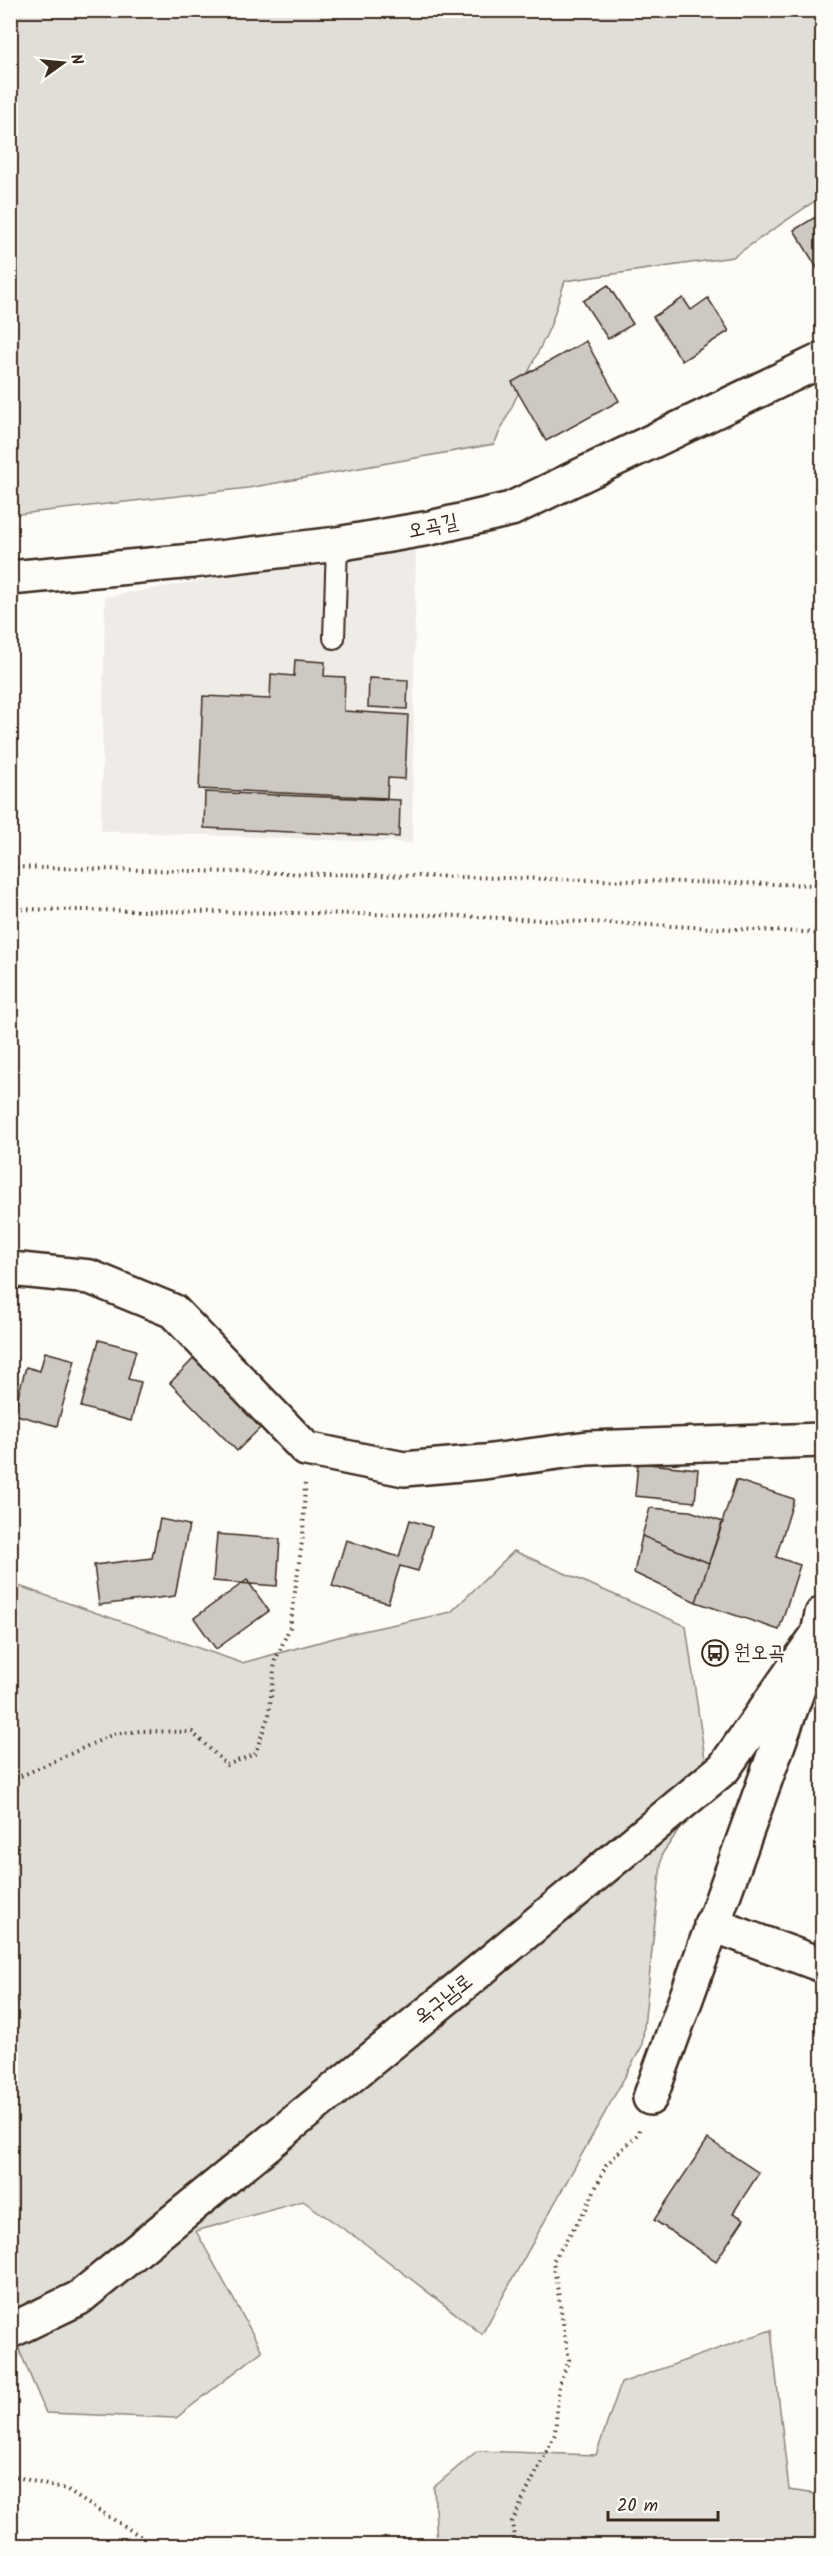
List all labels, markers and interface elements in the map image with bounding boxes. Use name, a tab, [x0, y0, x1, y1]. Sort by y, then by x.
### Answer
north arrow	[33, 33, 93, 93]
text: N	[63, 51, 89, 68]
street label: 오곡길	[405, 506, 461, 548]
place label: 원오곡	[734, 1637, 785, 1670]
bus stop icon: 원오곡	[700, 1638, 730, 1668]
street label: 옥구남로	[407, 1966, 481, 2034]
scale bar	[608, 2484, 718, 2522]
text: 20 m	[617, 2492, 658, 2521]

